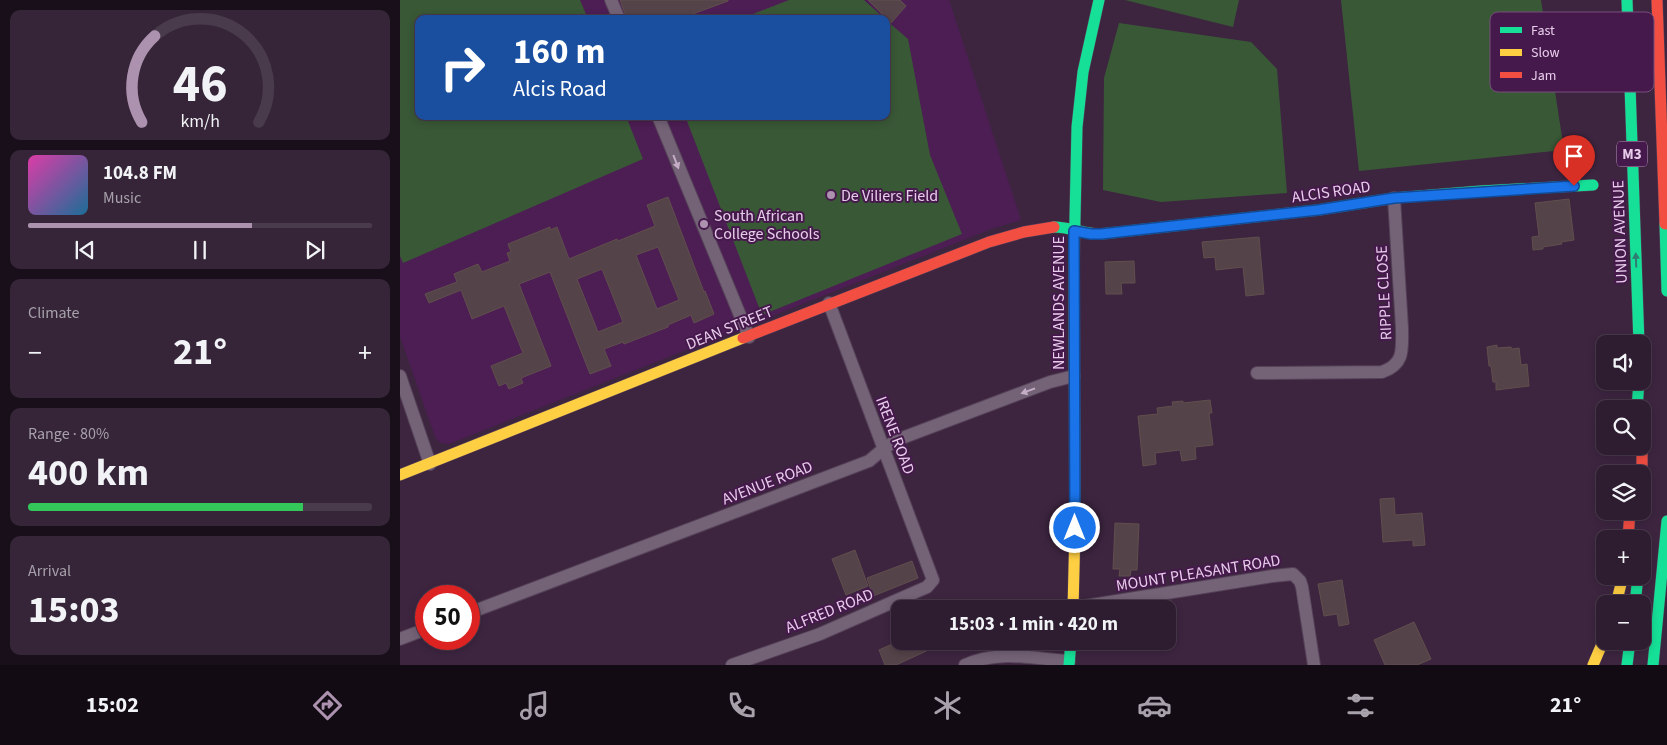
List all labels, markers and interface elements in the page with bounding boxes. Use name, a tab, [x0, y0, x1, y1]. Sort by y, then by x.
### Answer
legend	[1490, 12, 1654, 92]
text: Fast	[1531, 21, 1555, 41]
text: 160 m	[513, 27, 605, 77]
icon: right	[430, 35, 495, 100]
text: Slow	[1531, 43, 1560, 63]
text: 46	[173, 48, 227, 122]
text: Jam	[1531, 66, 1556, 86]
text: Alcis Road	[513, 73, 607, 105]
text: km/h	[180, 109, 220, 134]
pin	[1553, 135, 1595, 186]
icon: arrive	[1560, 142, 1588, 170]
road number: M3	[1617, 142, 1647, 166]
one-way arrow	[673, 154, 680, 169]
text: 104.8 FM	[103, 160, 177, 187]
street label: ALCIS ROAD	[1290, 176, 1372, 208]
street label: UNION AVENUE	[1607, 180, 1633, 284]
place label: De Viliers Field	[841, 185, 938, 207]
text: Music	[103, 187, 141, 209]
marker: De Viliers Field	[825, 189, 837, 201]
place label: South African College Schools	[714, 205, 820, 245]
marker: South African College Schools	[698, 218, 710, 230]
icon: previous	[71, 236, 99, 264]
icon: pause	[186, 236, 214, 264]
icon: next	[301, 236, 329, 264]
street label: NEWLANDS AVENUE	[1048, 236, 1070, 370]
street label: RIPPLE CLOSE	[1371, 245, 1397, 341]
one-way arrow	[1631, 252, 1639, 268]
street label: DEAN STREET	[683, 300, 776, 355]
text: Climate	[28, 302, 79, 324]
text: 21°	[173, 325, 227, 379]
text: −	[28, 333, 42, 373]
text: +	[358, 333, 372, 373]
map controls	[1596, 335, 1651, 650]
button: sound	[1596, 335, 1651, 390]
one-way arrow	[1020, 387, 1035, 395]
street label: IRENE ROAD	[870, 393, 920, 478]
button: search	[1596, 400, 1651, 455]
text: Range · 80%	[28, 423, 109, 445]
text: 400 km	[28, 446, 149, 500]
street label: AVENUE ROAD	[719, 455, 816, 510]
button: layers	[1596, 465, 1651, 520]
position arrow	[1048, 501, 1100, 553]
button: +	[1596, 530, 1651, 585]
street label: MOUNT PLEASANT ROAD	[1114, 549, 1282, 597]
text: Arrival	[28, 560, 71, 582]
text: 15:03	[28, 583, 120, 637]
street label: ALFRED ROAD	[782, 583, 877, 639]
speed limit sign: 50	[415, 585, 480, 650]
button: −	[1596, 595, 1651, 650]
text: 15:03 · 1 min · 420 m	[949, 611, 1118, 638]
icon: directions	[310, 688, 345, 723]
icon: music	[517, 688, 552, 723]
icon: phone	[724, 688, 759, 723]
icon: climate	[930, 688, 965, 723]
icon: car	[1137, 688, 1172, 723]
icon: filters	[1343, 688, 1378, 723]
text: 15:02	[86, 689, 139, 721]
text: 21°	[1550, 689, 1581, 721]

